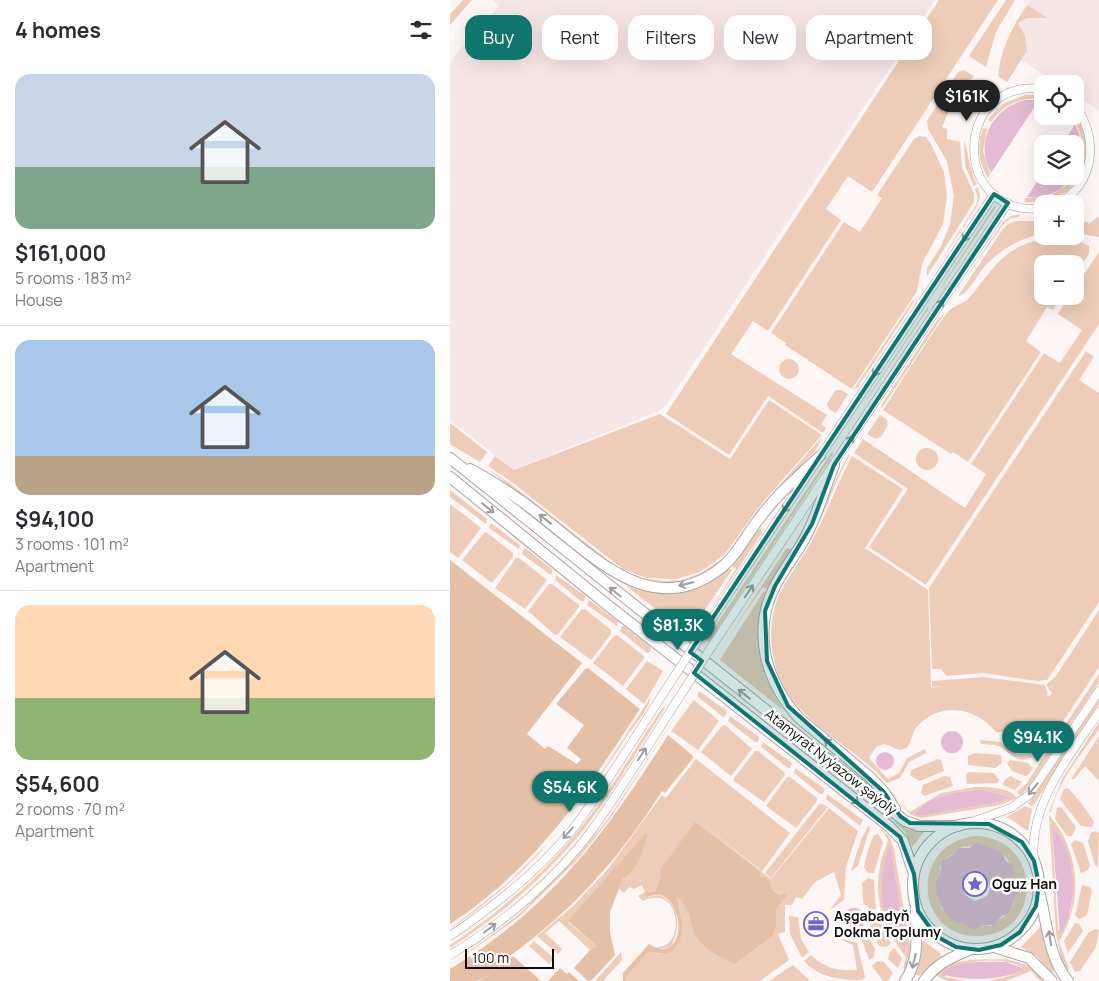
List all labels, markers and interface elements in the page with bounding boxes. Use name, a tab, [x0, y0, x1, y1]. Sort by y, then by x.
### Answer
chip: Buy	[465, 15, 532, 60]
chip: Rent	[542, 15, 618, 60]
chip: Filters	[628, 15, 714, 60]
chip: New	[724, 15, 796, 60]
chip: Apartment	[806, 15, 932, 60]
text: 4 homes	[15, 16, 101, 44]
icon: filters	[407, 16, 435, 44]
map controls	[1034, 75, 1084, 305]
button: locate	[1034, 75, 1084, 125]
pin: $161K	[932, 80, 1002, 122]
text: $161K	[945, 85, 989, 107]
icon: home	[180, 107, 270, 197]
button: layers	[1034, 135, 1084, 185]
button: +	[1034, 195, 1084, 245]
one-way arrow	[962, 227, 972, 241]
text: $161,000	[15, 239, 106, 267]
button: −	[1034, 255, 1084, 305]
text: 5 rooms · 183 m²	[15, 267, 132, 289]
text: House	[15, 289, 63, 311]
one-way arrow	[934, 300, 944, 314]
one-way arrow	[872, 363, 882, 377]
icon: home	[180, 372, 270, 462]
one-way arrow	[844, 435, 854, 449]
one-way arrow	[782, 498, 792, 512]
one-way arrow	[481, 502, 494, 513]
text: $94,100	[15, 505, 94, 533]
one-way arrow	[538, 514, 552, 524]
text: 3 rooms · 101 m²	[15, 533, 129, 555]
text: Apartment	[15, 555, 94, 577]
one-way arrow	[678, 580, 694, 589]
one-way arrow	[744, 585, 754, 599]
one-way arrow	[609, 586, 622, 597]
pin: $81.3K	[637, 608, 719, 651]
text: $81.3K	[653, 614, 703, 636]
icon: home	[180, 637, 270, 727]
one-way arrow	[738, 689, 751, 700]
street label: Atamyrat Nyýazow şaýoly	[761, 704, 902, 820]
pin: $94.1K	[997, 720, 1079, 763]
text: $94.1K	[1013, 726, 1063, 748]
one-way arrow	[824, 738, 837, 749]
one-way arrow	[637, 747, 647, 761]
text: $54,600	[15, 770, 100, 798]
pin: $54.6K	[529, 770, 611, 813]
text: $54.6K	[543, 776, 597, 798]
one-way arrow	[1027, 783, 1038, 796]
one-way arrow	[846, 794, 860, 804]
text: 2 rooms · 70 m²	[15, 798, 125, 820]
text: Apartment	[15, 820, 94, 842]
one-way arrow	[563, 826, 574, 839]
place icon: Oguz Han	[962, 871, 988, 897]
place label: Oguz Han	[992, 874, 1057, 893]
place label: Aşgabadyň Dokma Toplumy	[834, 906, 941, 941]
office icon: Aşgabadyň Dokma Toplumy	[803, 911, 829, 937]
one-way arrow	[483, 922, 496, 933]
one-way arrow	[1045, 930, 1055, 946]
scale bar	[465, 946, 554, 969]
text: 100 m	[472, 948, 509, 967]
one-way arrow	[909, 953, 918, 969]

